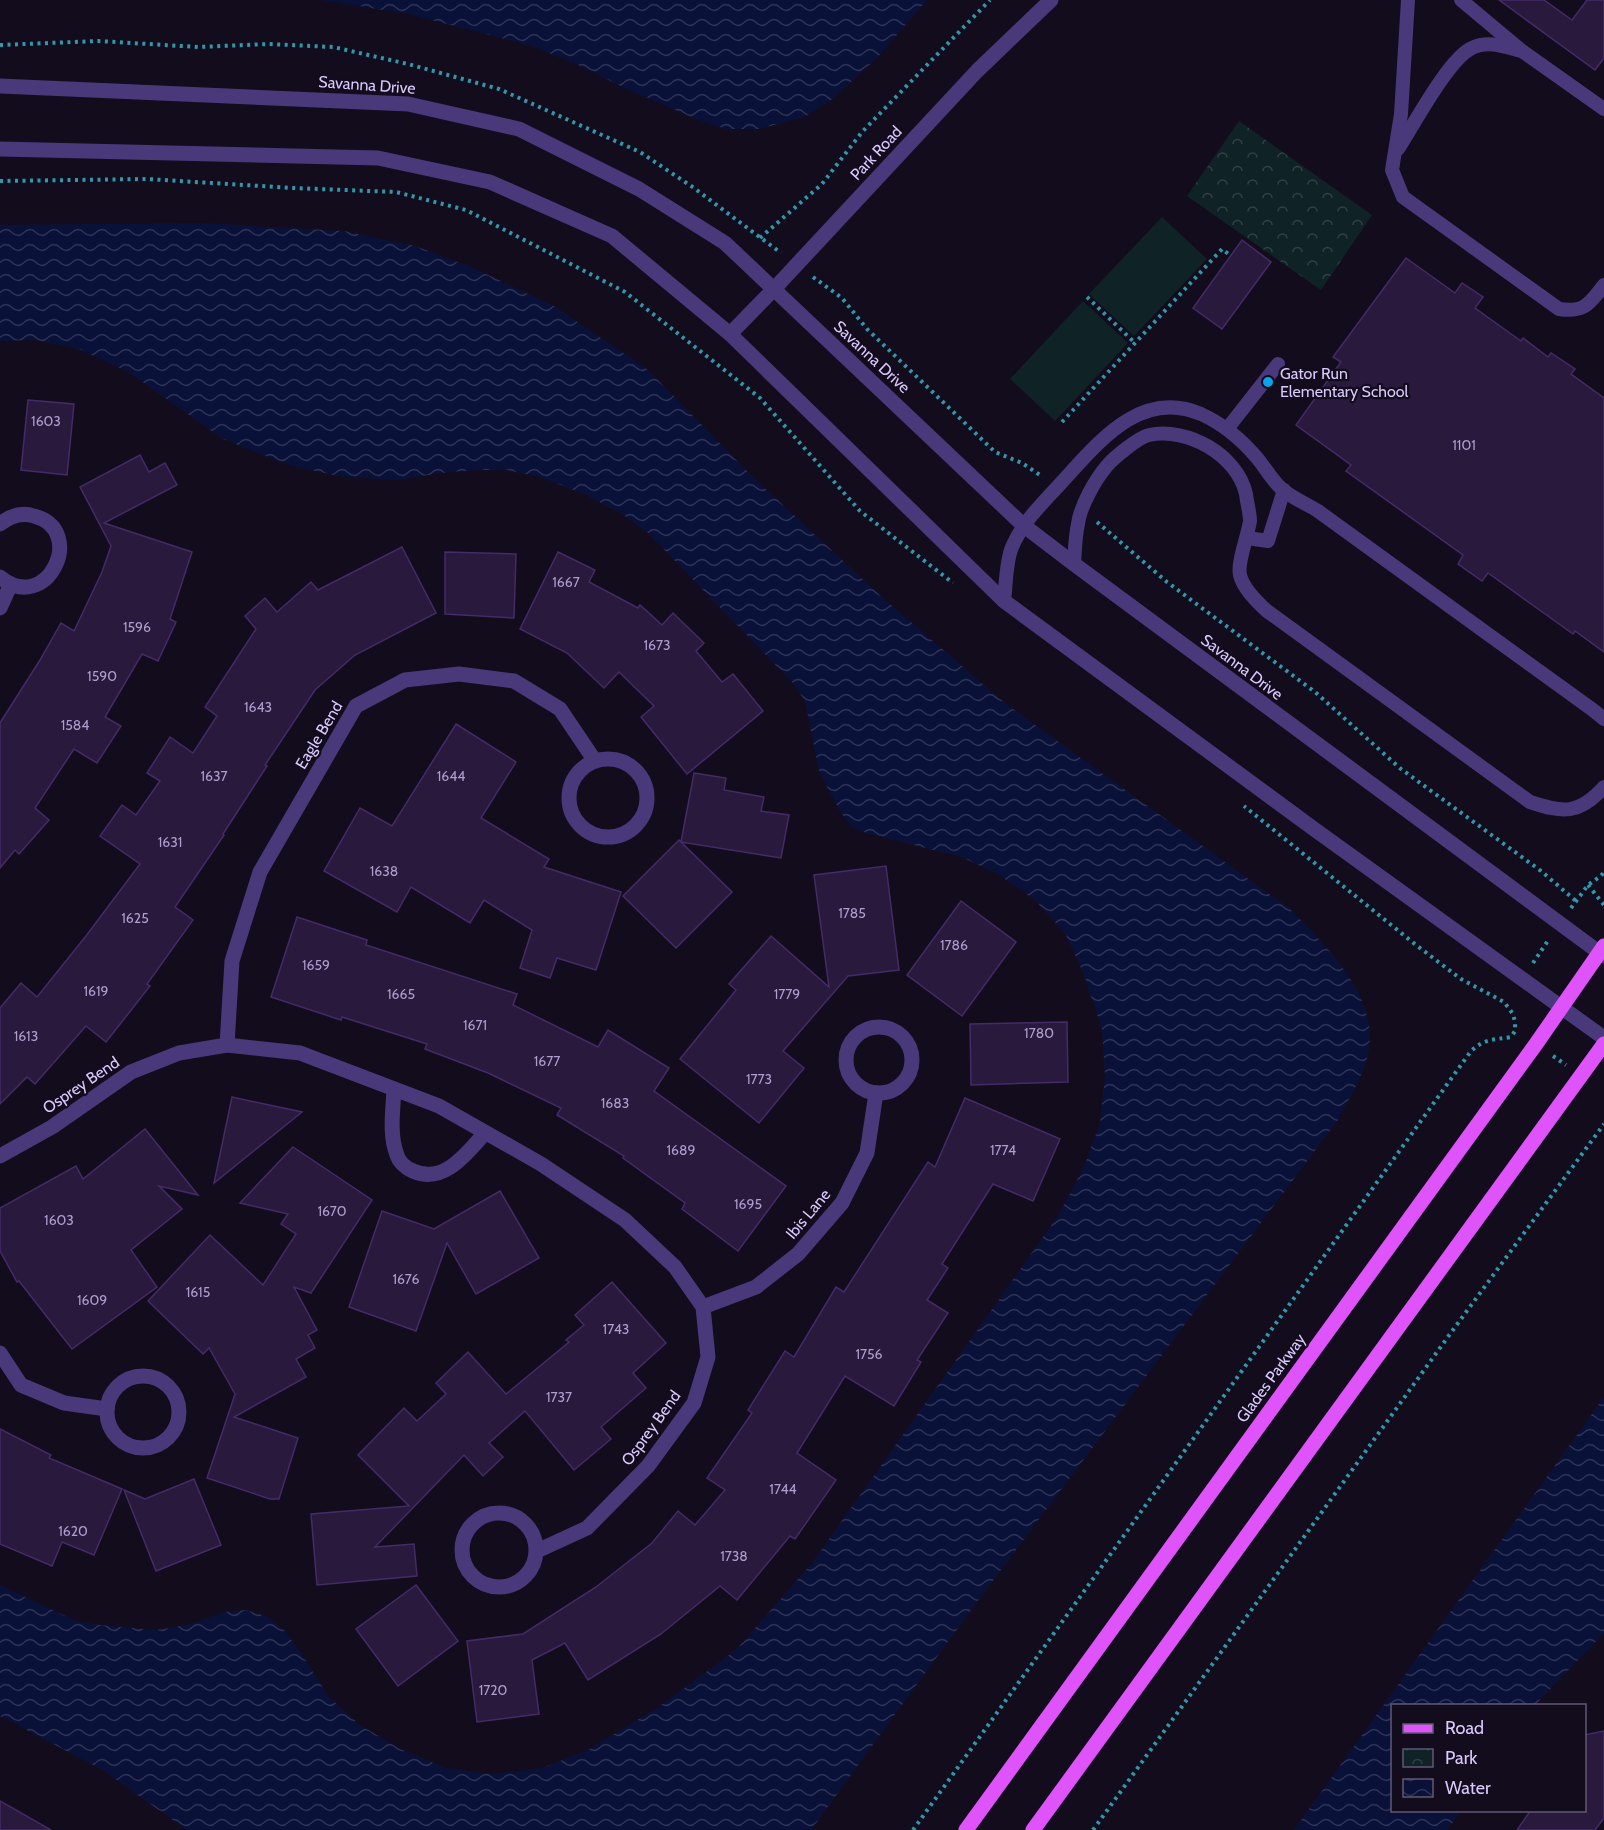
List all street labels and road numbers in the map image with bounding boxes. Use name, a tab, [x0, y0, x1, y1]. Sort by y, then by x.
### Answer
street label: Savanna Drive	[318, 72, 416, 98]
street label: Park Road	[846, 122, 906, 184]
street label: Savanna Drive	[830, 317, 914, 397]
street label: Savanna Drive	[1197, 630, 1287, 704]
street label: Eagle Bend	[291, 698, 347, 772]
street label: Osprey Bend	[39, 1053, 123, 1117]
street label: Ibis Lane	[782, 1185, 834, 1243]
street label: Glades Parkway	[1232, 1330, 1310, 1426]
street label: Osprey Bend	[617, 1387, 685, 1469]

